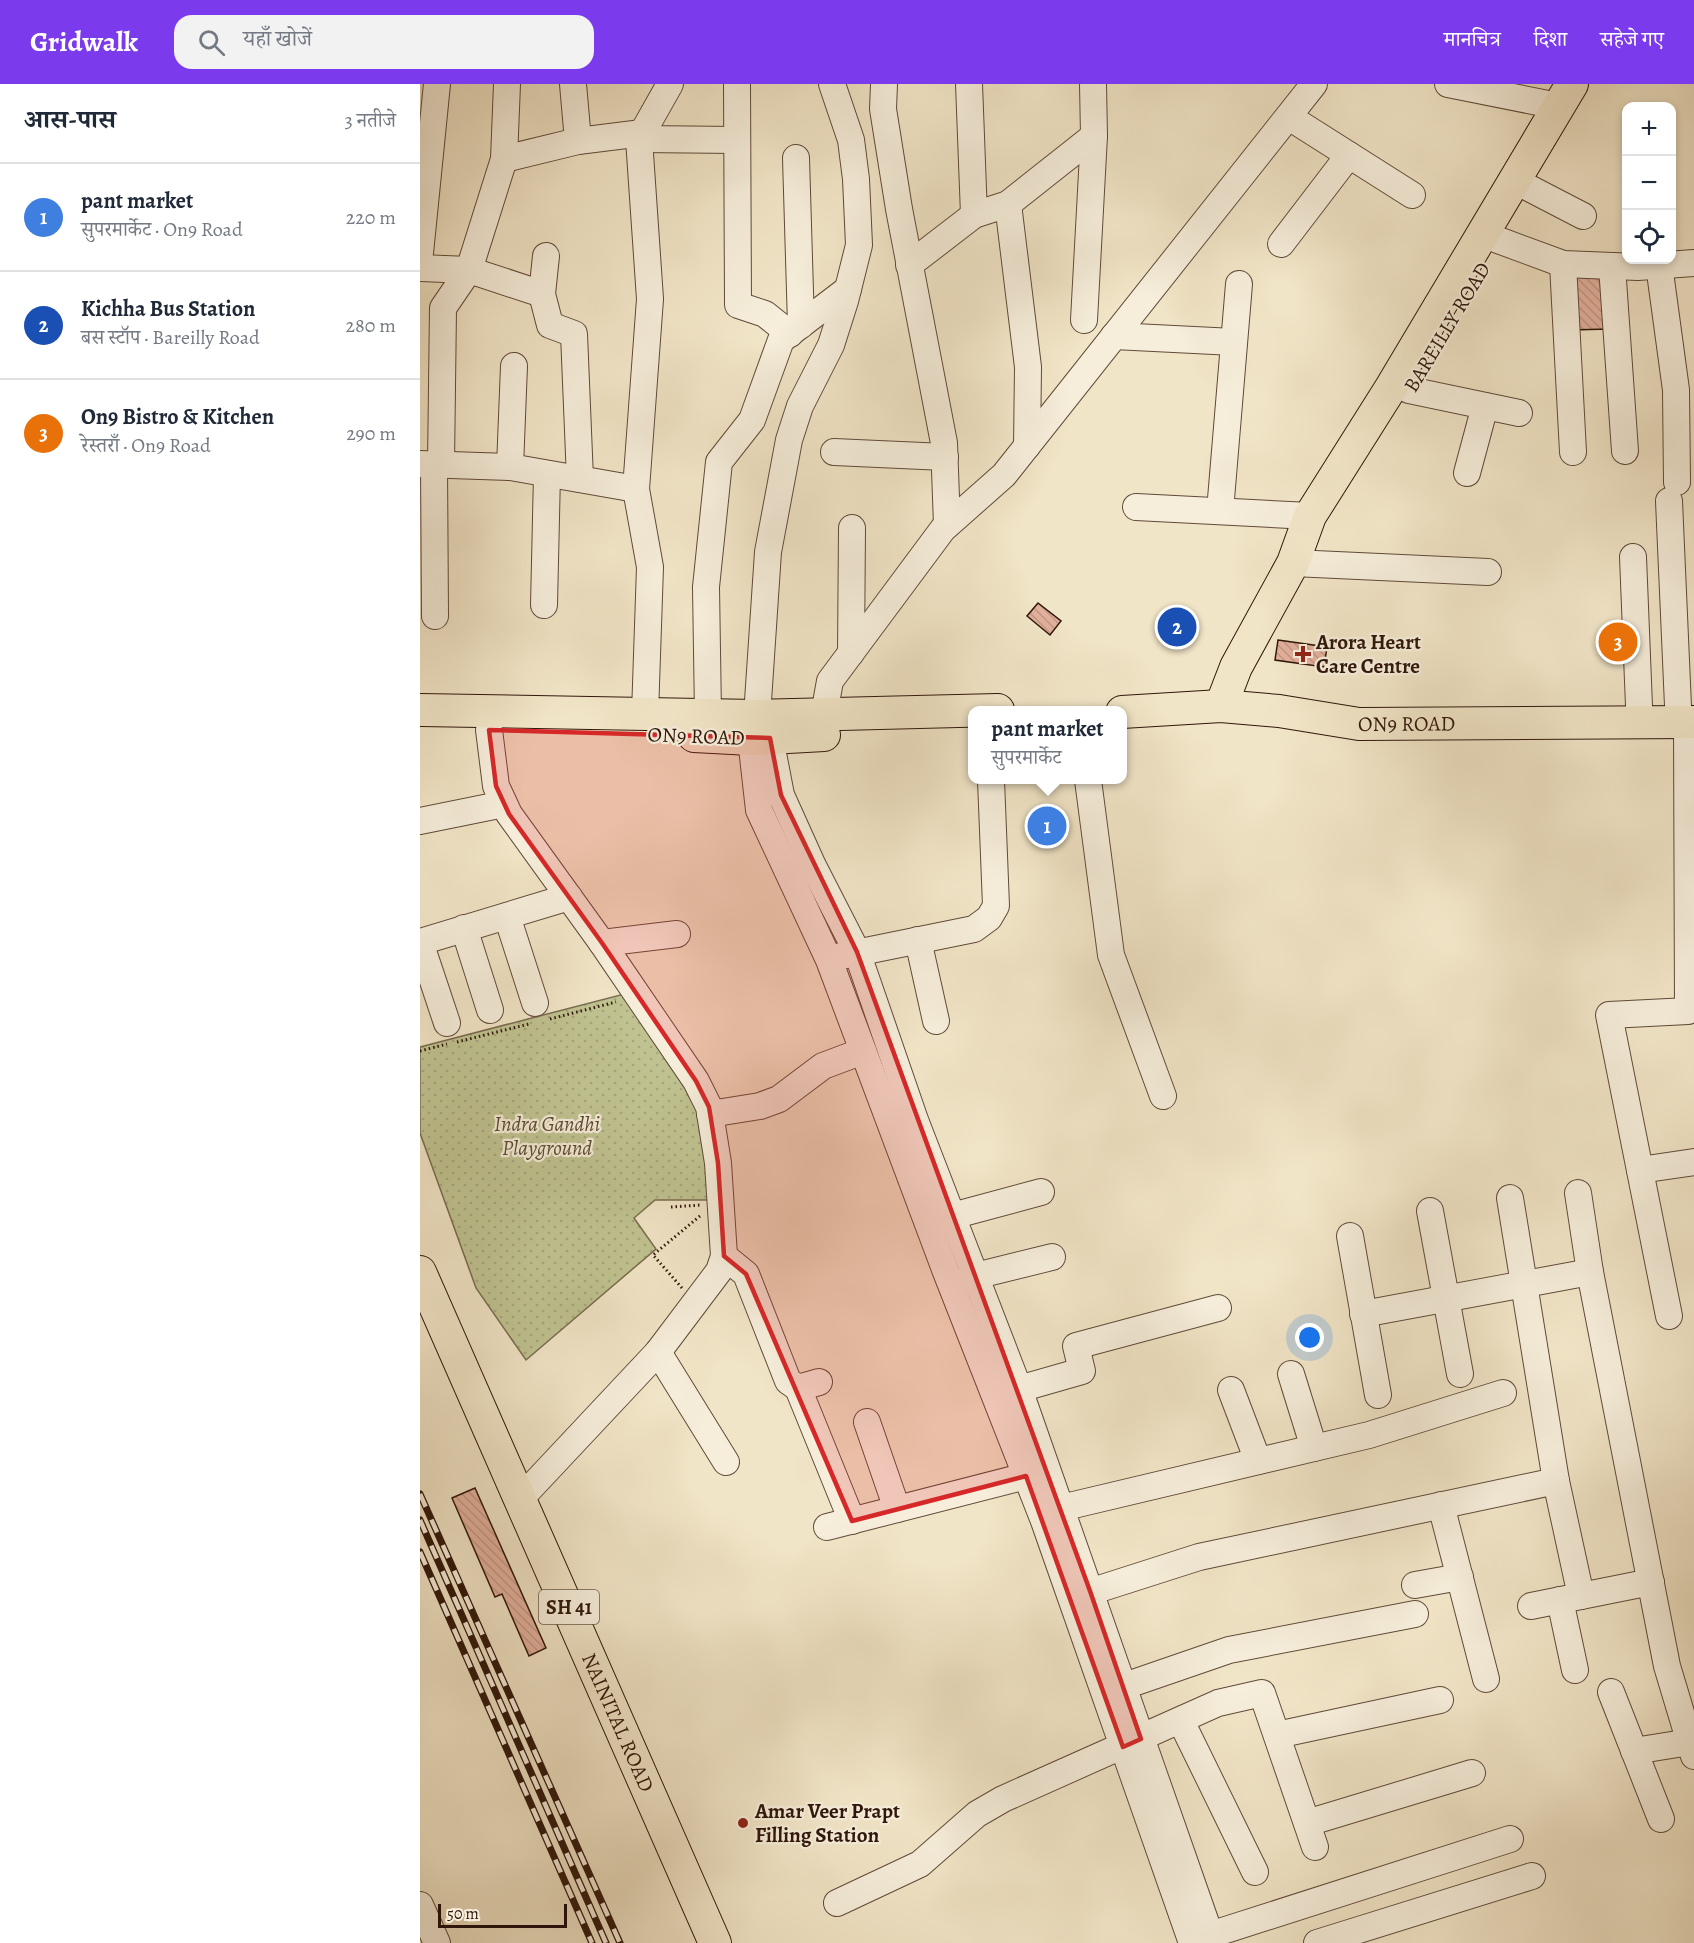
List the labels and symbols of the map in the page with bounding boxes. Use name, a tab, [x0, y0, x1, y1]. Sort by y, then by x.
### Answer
street label: BAREILLY ROAD	[1397, 257, 1497, 397]
pin: 2	[1158, 604, 1197, 650]
pin: 3	[1598, 620, 1638, 664]
place label: Arora Heart Care Centre	[1315, 628, 1421, 680]
marker: Arora Heart Care Centre	[1294, 645, 1312, 663]
street label: ON9 ROAD	[1358, 709, 1455, 738]
street label: ON9 ROAD	[647, 720, 745, 752]
pin: 1	[1028, 804, 1066, 848]
park label: Indra Gandhi Playground	[494, 1110, 600, 1162]
your location	[1295, 1323, 1324, 1352]
road number: SH 41	[539, 1590, 599, 1624]
street label: NAINITAL ROAD	[575, 1649, 661, 1796]
place label: Amar Veer Prapt Filling Station	[754, 1797, 900, 1849]
marker: Amar Veer Prapt Filling Station	[736, 1816, 750, 1830]
scale bar	[438, 1901, 567, 1928]

